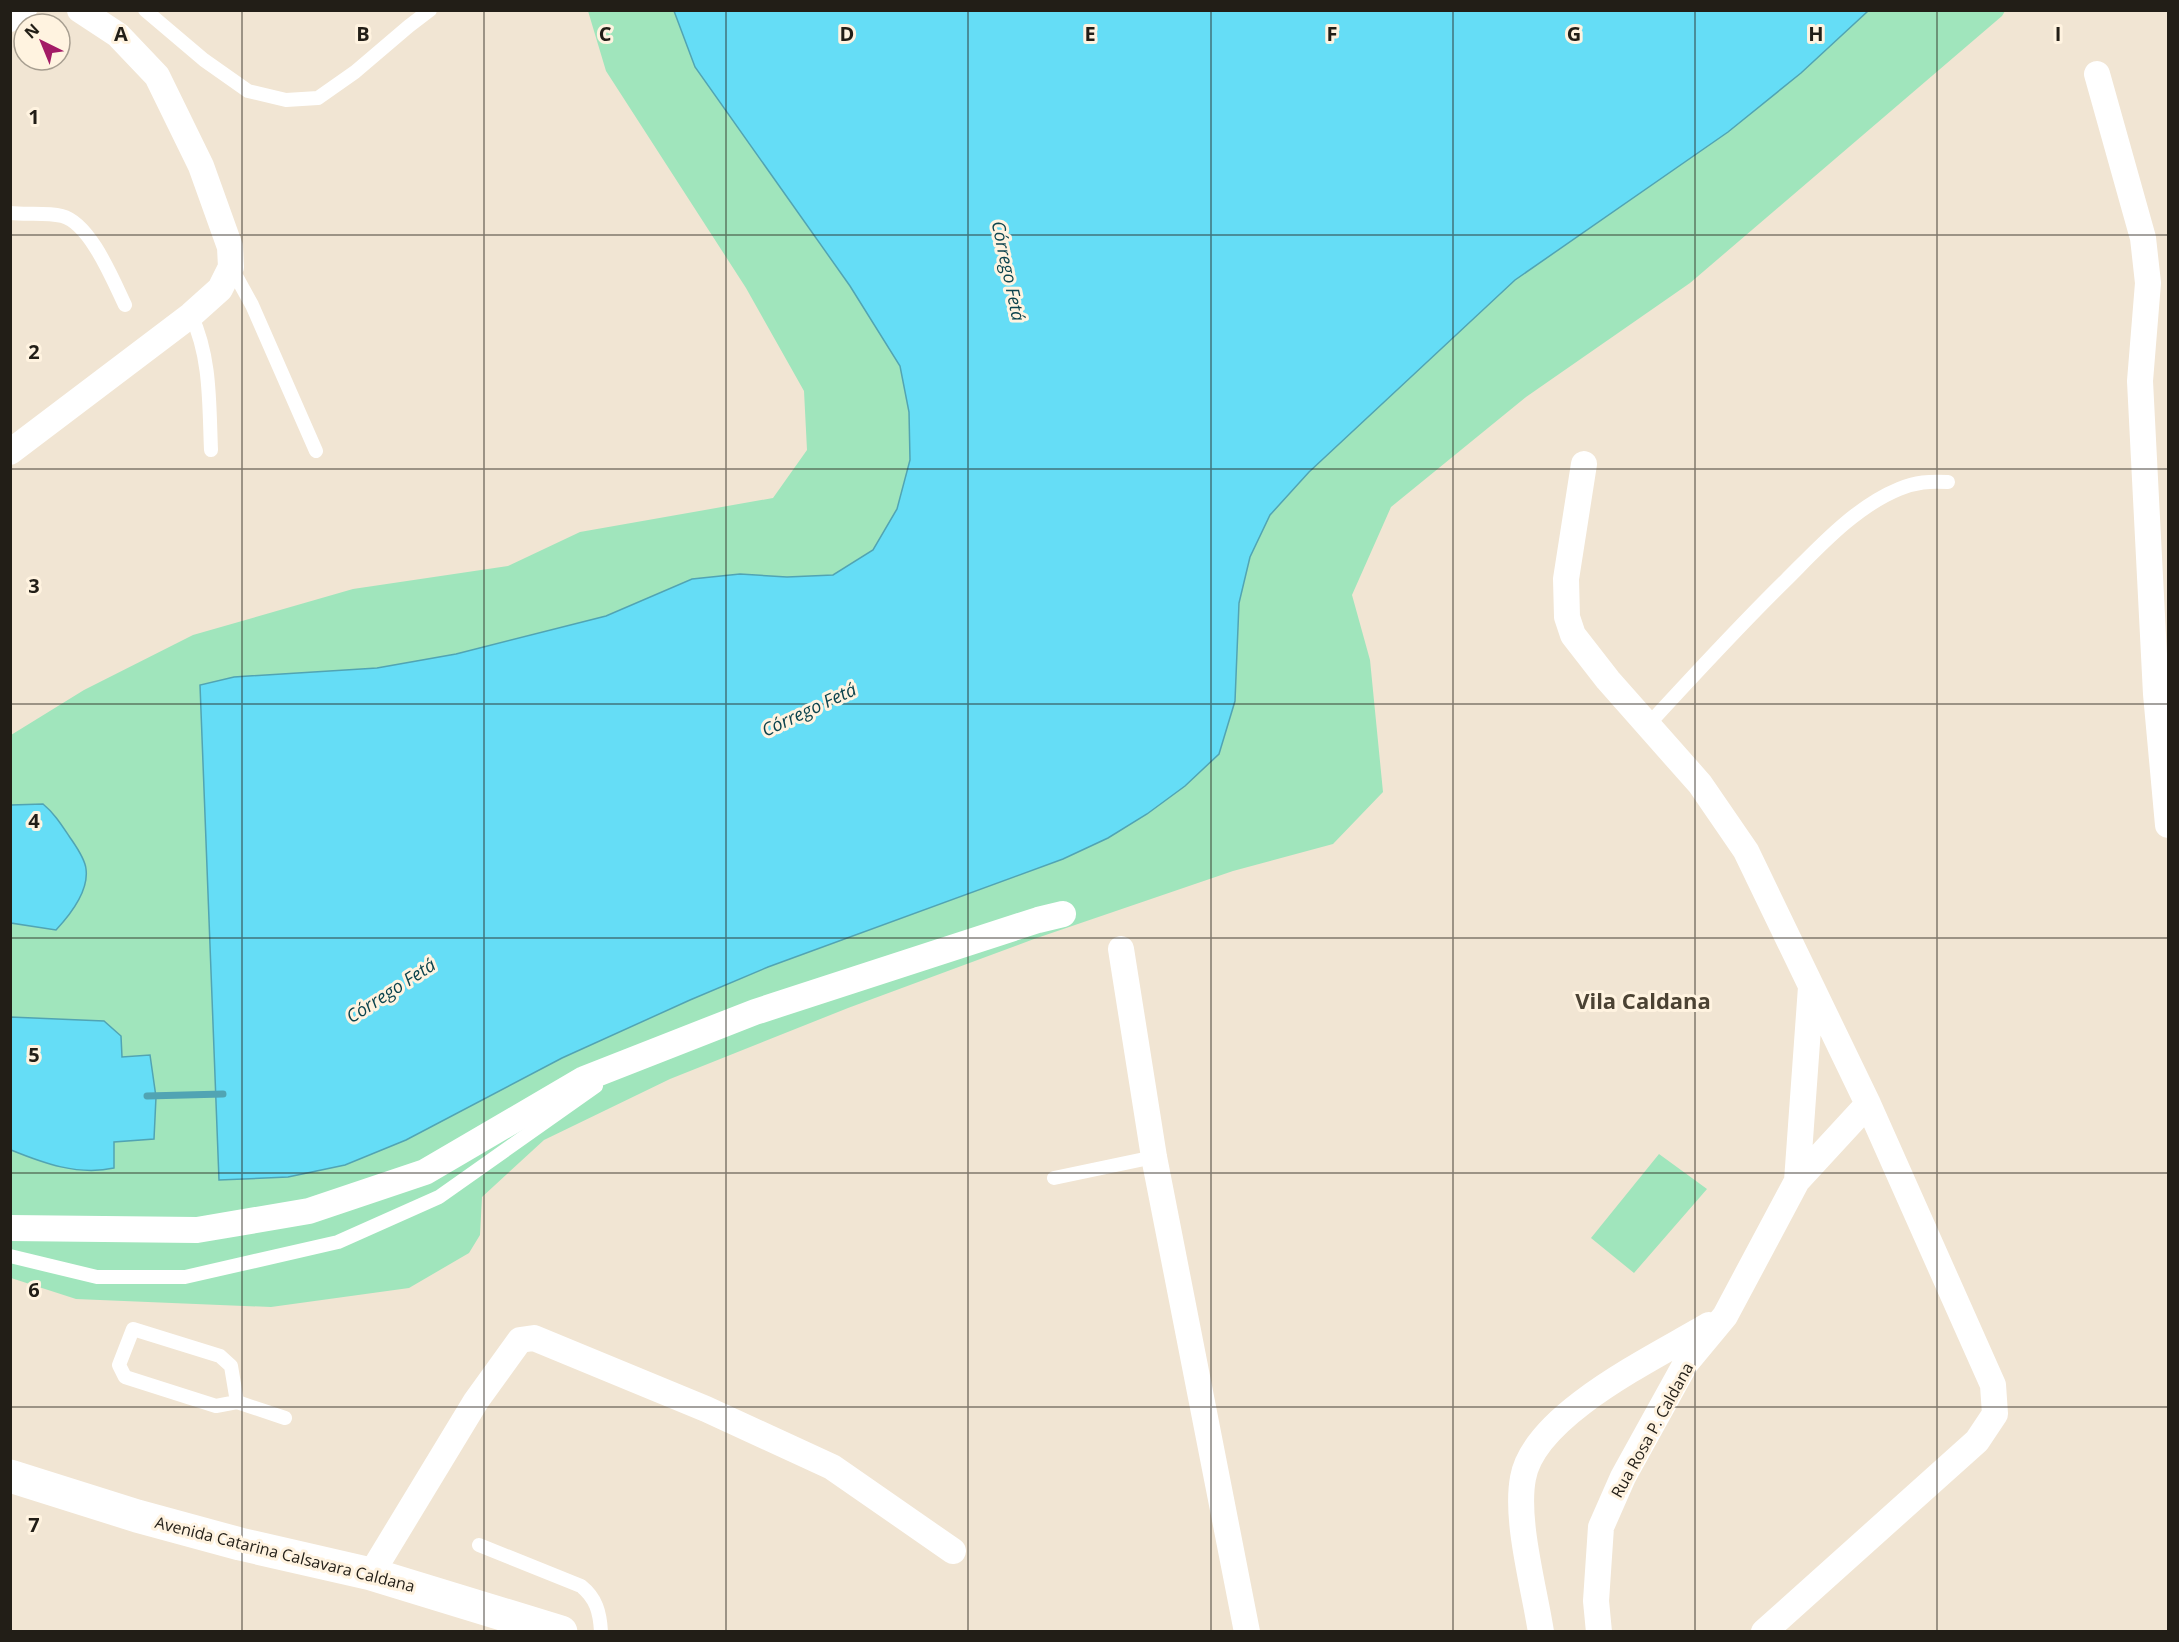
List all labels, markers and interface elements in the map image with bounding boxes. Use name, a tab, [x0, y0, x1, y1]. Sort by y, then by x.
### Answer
north arrow	[12, 12, 72, 72]
text: N	[20, 19, 44, 44]
text: A	[114, 20, 128, 47]
text: B	[356, 20, 370, 47]
text: C	[599, 20, 612, 47]
text: D	[840, 20, 854, 47]
text: E	[1084, 20, 1096, 47]
text: F	[1327, 20, 1337, 47]
text: G	[1567, 20, 1581, 47]
text: H	[1808, 20, 1824, 47]
text: I	[2055, 20, 2061, 47]
text: 1	[28, 103, 40, 130]
water label: Córrego Fetá	[987, 219, 1031, 323]
text: 2	[28, 338, 40, 365]
text: 3	[28, 572, 40, 599]
water label: Córrego Fetá	[757, 677, 860, 741]
text: 4	[28, 807, 40, 834]
water label: Córrego Fetá	[341, 952, 440, 1028]
district label: Vila Caldana	[1575, 985, 1711, 1015]
text: 5	[28, 1041, 40, 1068]
text: 6	[28, 1276, 40, 1303]
street label: Rua Rosa P. Caldana	[1606, 1359, 1698, 1501]
text: 7	[28, 1511, 40, 1538]
street label: Avenida Catarina Calsavara Caldana	[153, 1511, 417, 1597]

